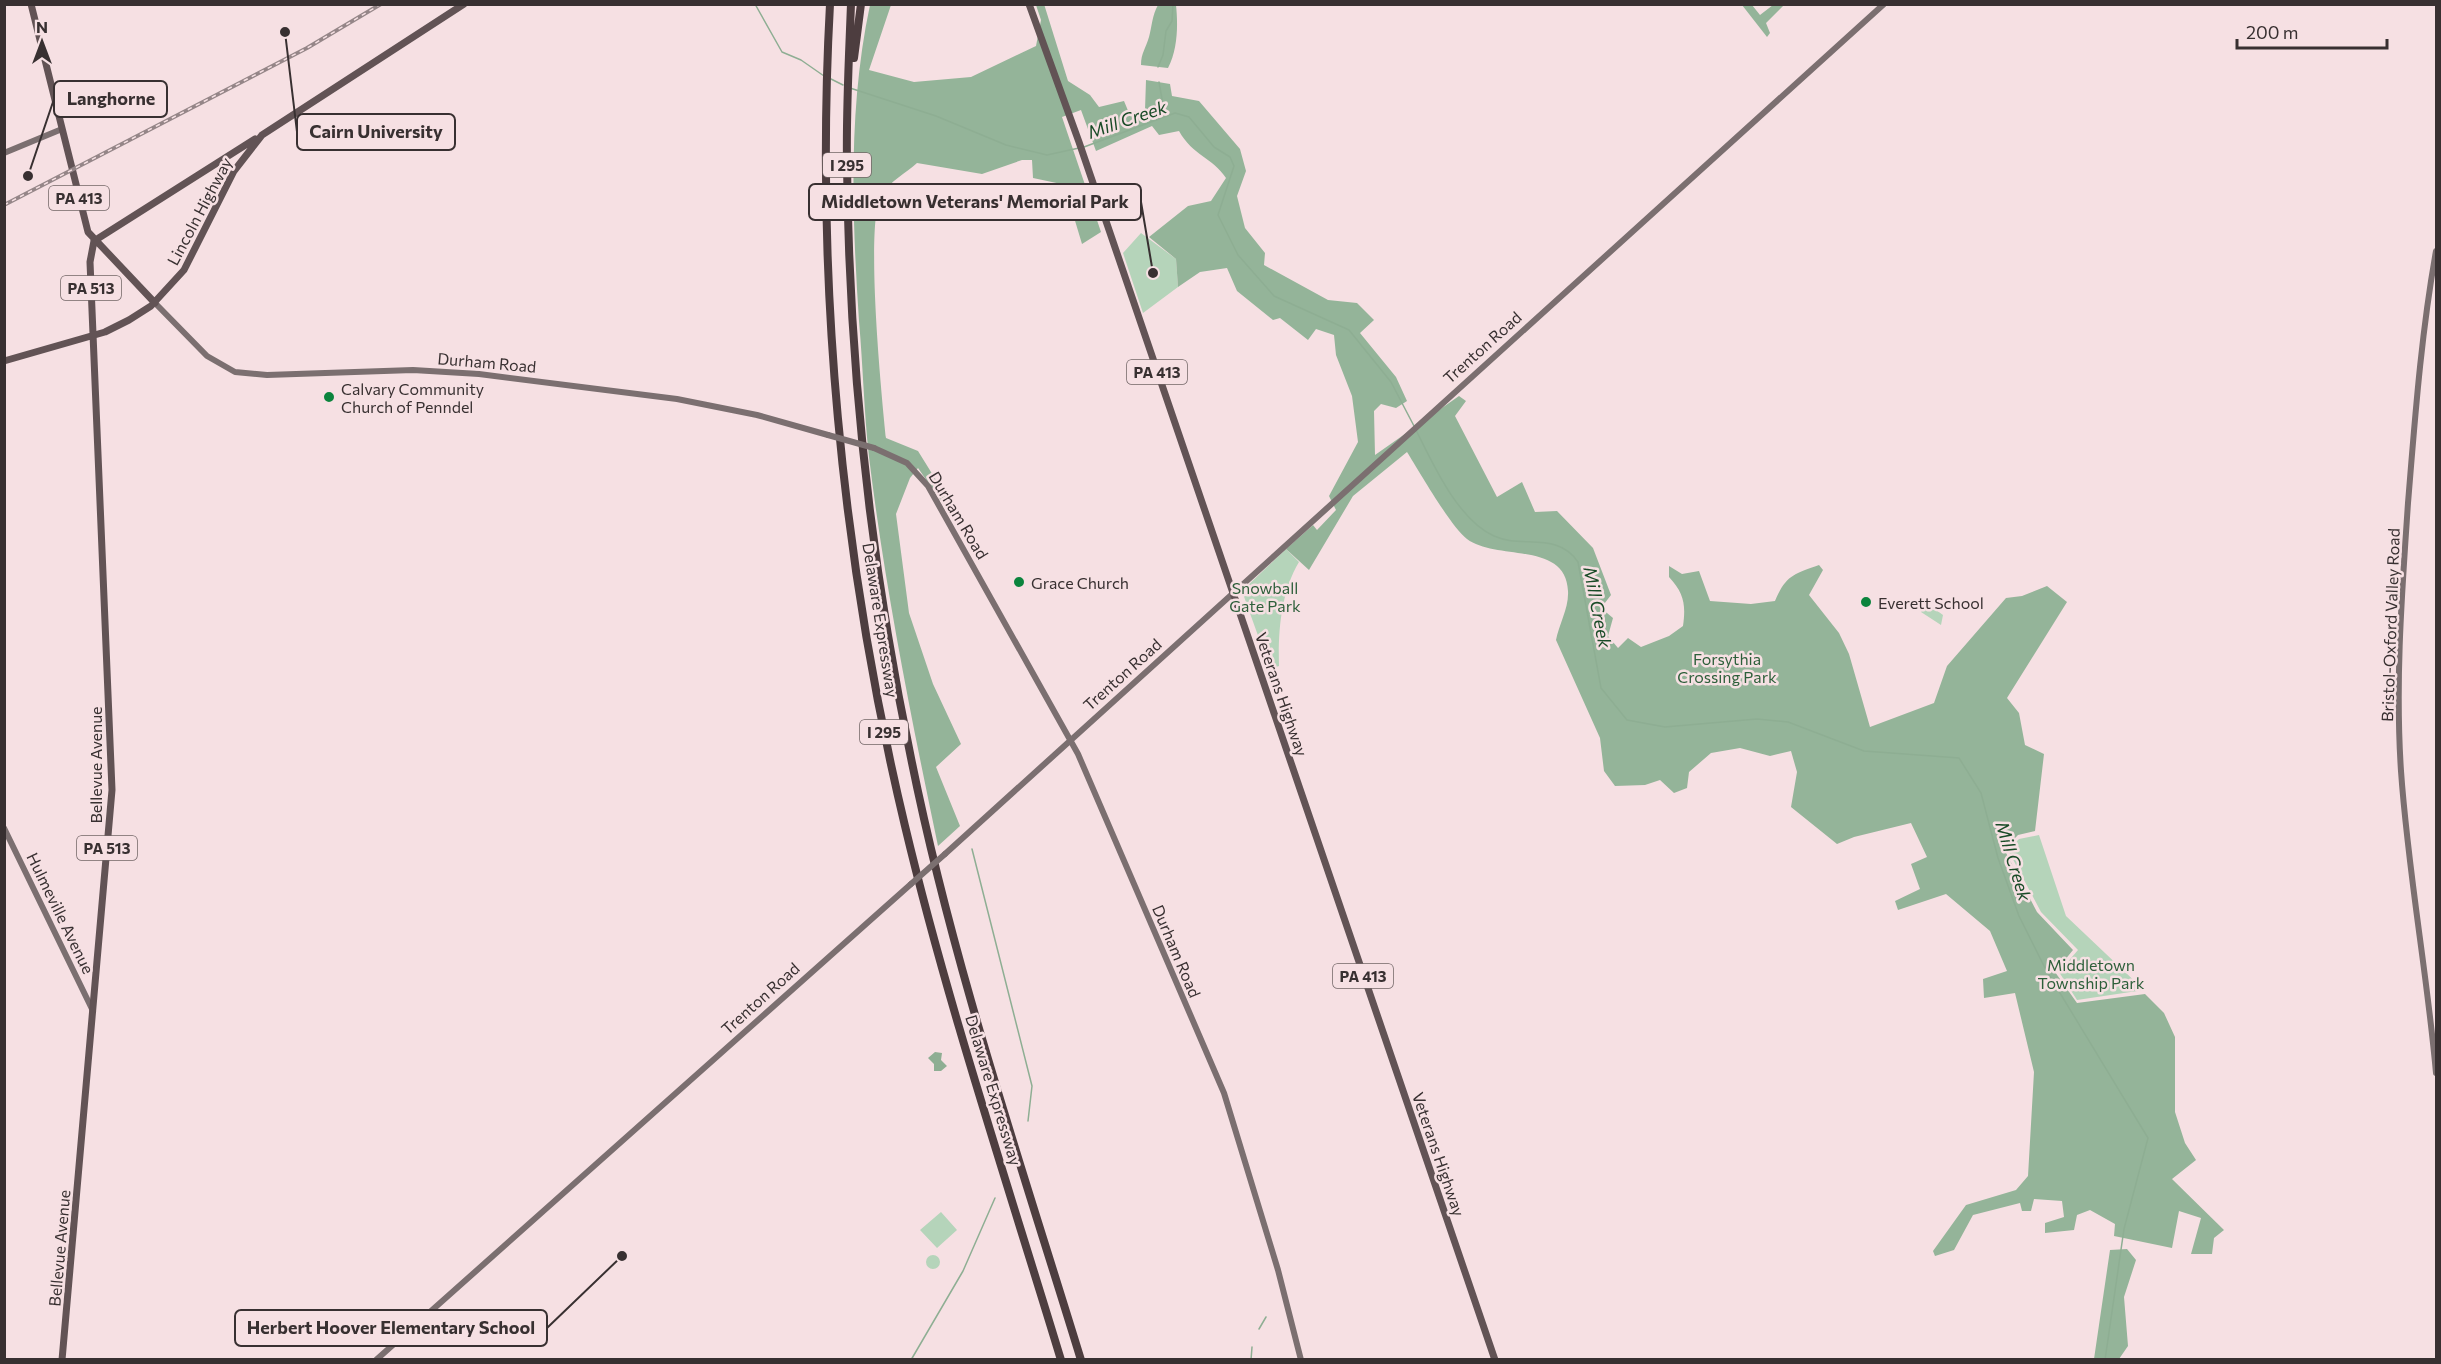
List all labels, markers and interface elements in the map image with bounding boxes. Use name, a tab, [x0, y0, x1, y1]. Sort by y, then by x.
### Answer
north arrow	[12, 12, 72, 72]
scale bar	[2237, 12, 2387, 50]
text: N	[36, 17, 48, 36]
text: 200 m	[2246, 21, 2299, 43]
callout: Langhorne	[54, 81, 167, 117]
text: Langhorne	[67, 87, 155, 109]
water label: Mill Creek	[1084, 95, 1171, 143]
callout: Cairn University	[297, 114, 455, 150]
text: Cairn University	[309, 120, 443, 142]
road number: I 295	[823, 153, 871, 177]
street label: Lincoln Highway	[163, 154, 235, 268]
callout: Middletown Veterans' Memorial Park	[809, 184, 1141, 220]
road number: PA 413	[49, 186, 109, 210]
text: Middletown Veterans' Memorial Park	[821, 190, 1130, 212]
road number: PA 513	[61, 276, 121, 300]
street label: Trenton Road	[1439, 307, 1525, 387]
street label: Durham Road	[437, 348, 537, 376]
road number: PA 413	[1127, 360, 1187, 384]
place label: Calvary Community Church of Penndel	[341, 379, 484, 416]
marker: Calvary Community Church of Penndel	[322, 390, 336, 404]
street label: Durham Road	[925, 468, 993, 562]
street label: Bristol-Oxford Valley Road	[2377, 528, 2403, 722]
street label: Delaware Expressway	[859, 541, 903, 699]
water label: Mill Creek	[1579, 564, 1617, 651]
place label: Grace Church	[1031, 573, 1129, 592]
marker: Grace Church	[1012, 575, 1026, 589]
park label: Snowball Gate Park	[1229, 578, 1301, 615]
place label: Everett School	[1878, 593, 1984, 612]
marker: Everett School	[1859, 595, 1873, 609]
street label: Veterans Highway	[1252, 629, 1312, 759]
street label: Trenton Road	[1079, 634, 1165, 714]
park label: Forsythia Crossing Park	[1677, 649, 1777, 686]
street label: Bellevue Avenue	[86, 706, 105, 824]
road number: I 295	[860, 720, 908, 744]
water label: Mill Creek	[1991, 818, 2037, 905]
road number: PA 513	[77, 836, 137, 860]
street label: Hulmeville Avenue	[23, 849, 99, 977]
street label: Durham Road	[1149, 902, 1205, 1000]
park label: Middletown Township Park	[2038, 955, 2145, 992]
street label: Trenton Road	[717, 958, 803, 1038]
road number: PA 413	[1333, 964, 1393, 988]
street label: Delaware Expressway	[962, 1012, 1026, 1168]
street label: Veterans Highway	[1409, 1089, 1469, 1219]
street label: Bellevue Avenue	[44, 1189, 74, 1307]
callout: Herbert Hoover Elementary School	[235, 1310, 547, 1346]
text: Herbert Hoover Elementary School	[247, 1316, 535, 1338]

